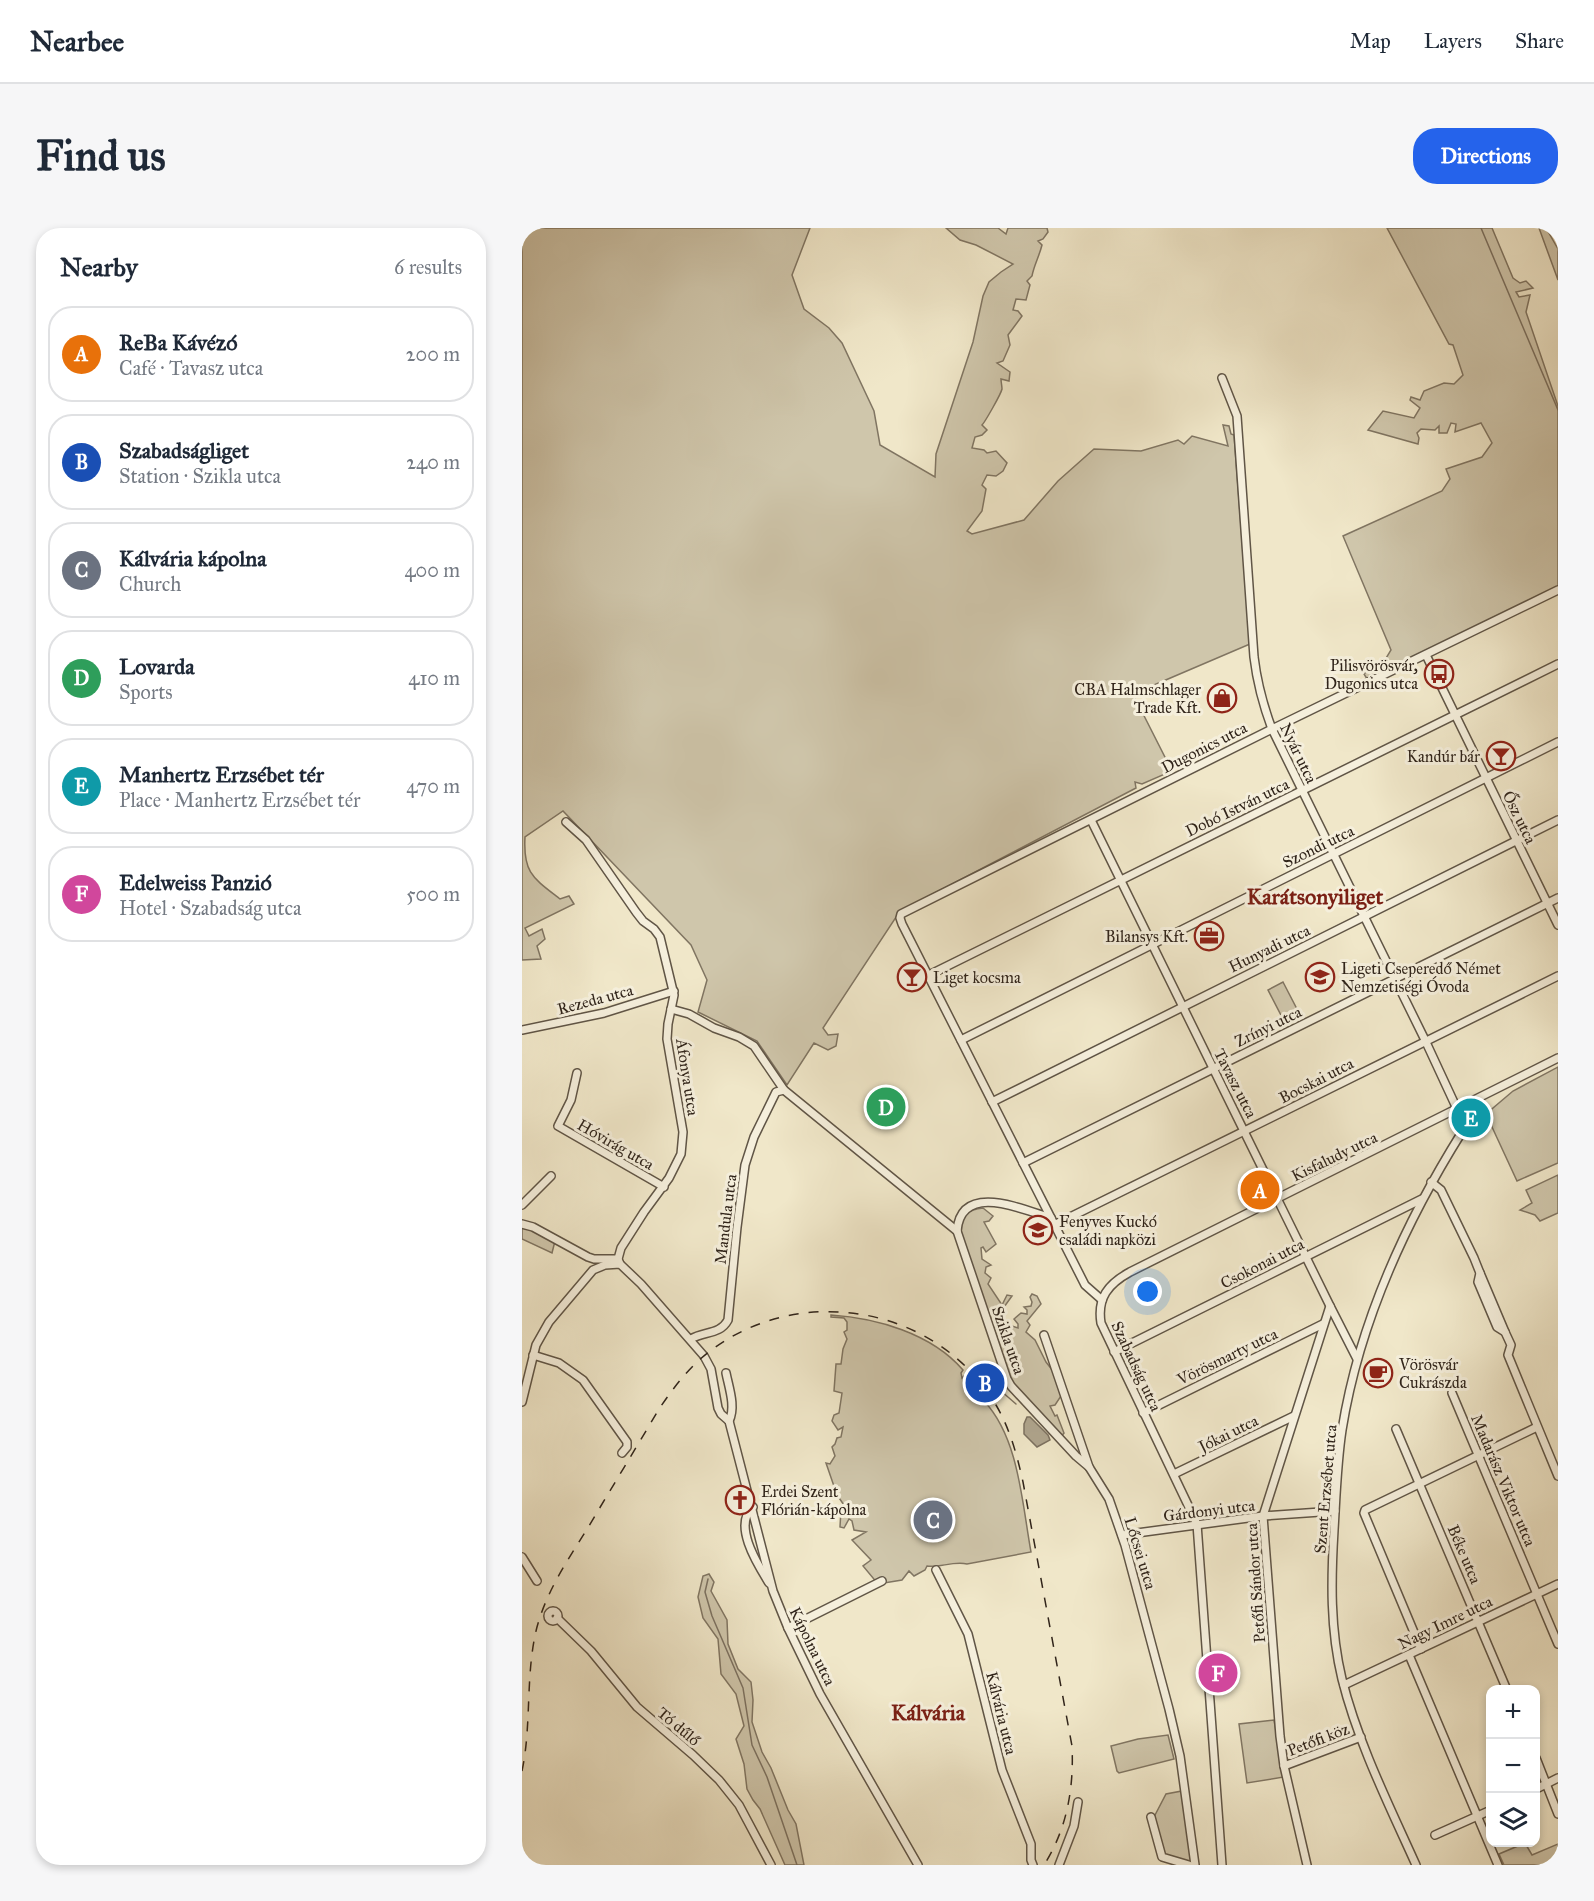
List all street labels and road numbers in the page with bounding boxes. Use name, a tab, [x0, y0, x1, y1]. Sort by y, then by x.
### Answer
street label: Dugonics utca	[1158, 718, 1251, 778]
street label: Nyár utca	[1276, 720, 1321, 787]
street label: Dobó István utca	[1182, 774, 1292, 841]
street label: Ősz utca	[1499, 787, 1542, 847]
street label: Szondi utca	[1279, 821, 1357, 872]
street label: Hunyadi utca	[1225, 920, 1313, 976]
street label: Rezeda utca	[555, 980, 635, 1019]
street label: Zrínyi utca	[1232, 1002, 1305, 1051]
street label: Áfonya utca	[672, 1036, 704, 1117]
street label: Tavasz utca	[1210, 1045, 1261, 1121]
street label: Bocskai utca	[1276, 1053, 1357, 1107]
street label: Hóvirág utca	[574, 1115, 658, 1175]
street label: Kisfaludy utca	[1288, 1127, 1380, 1185]
street label: Mandula utca	[711, 1173, 740, 1265]
street label: Csokonai utca	[1217, 1234, 1307, 1293]
street label: Szikla utca	[988, 1304, 1029, 1377]
street label: Szabadság utca	[1107, 1318, 1166, 1415]
street label: Vörösmarty utca	[1173, 1324, 1281, 1389]
street label: Jókai utca	[1194, 1411, 1262, 1458]
street label: Madarász Viktor utca	[1467, 1411, 1540, 1549]
street label: Szent Erzsébet utca	[1310, 1423, 1341, 1554]
street label: Gárdonyi utca	[1162, 1495, 1256, 1526]
street label: Lőcsei utca	[1121, 1515, 1161, 1592]
street label: Petőfi Sándor utca	[1242, 1522, 1269, 1643]
street label: Béke utca	[1444, 1522, 1486, 1587]
street label: Nagy Imre utca	[1395, 1591, 1496, 1654]
street label: Kápolna utca	[785, 1604, 840, 1689]
street label: Kálvária utca	[982, 1670, 1021, 1757]
street label: Tó dűlő	[653, 1703, 705, 1750]
street label: Petőfi köz	[1285, 1719, 1352, 1760]

